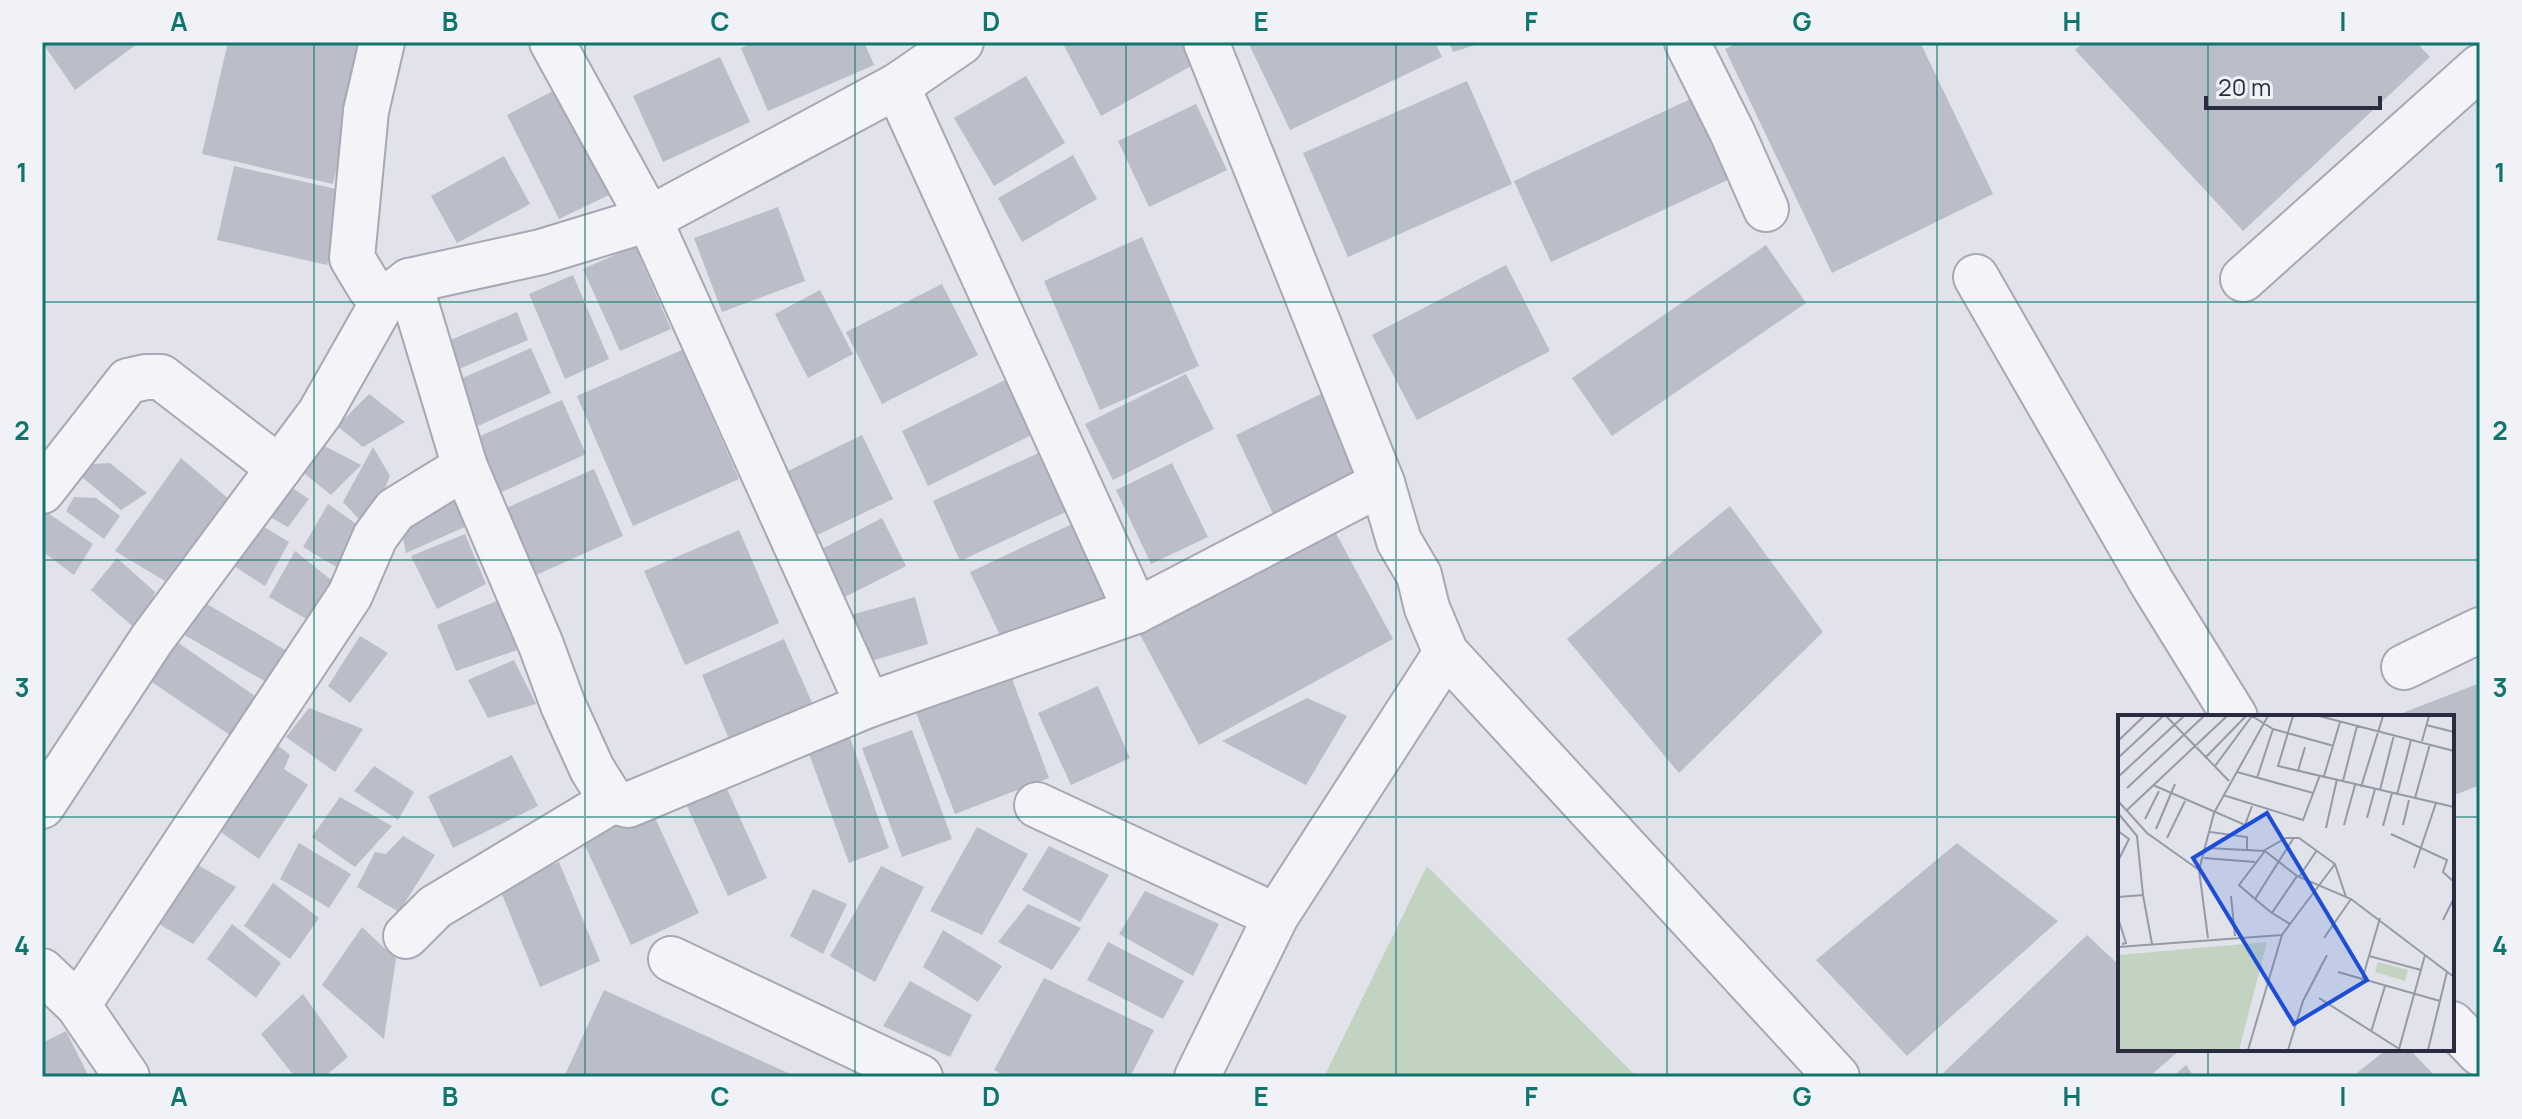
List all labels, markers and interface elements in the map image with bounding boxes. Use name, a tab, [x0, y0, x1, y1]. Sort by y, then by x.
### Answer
text: A	[170, 3, 188, 39]
text: B	[442, 3, 458, 39]
text: C	[710, 3, 730, 39]
text: D	[982, 3, 1000, 39]
text: E	[1253, 3, 1269, 39]
text: F	[1524, 3, 1538, 39]
text: G	[1792, 3, 1812, 39]
text: H	[2063, 3, 2081, 39]
text: I	[2339, 3, 2347, 39]
scale bar	[2206, 60, 2380, 110]
text: 20 m	[2218, 70, 2271, 103]
text: 1	[16, 154, 28, 190]
text: 1	[2494, 154, 2506, 190]
text: 2	[14, 412, 30, 448]
text: 2	[2492, 412, 2508, 448]
text: 3	[14, 669, 30, 705]
text: 3	[2492, 669, 2508, 705]
inset map	[2118, 715, 2454, 1051]
text: 4	[14, 927, 30, 963]
text: 4	[2492, 927, 2508, 963]
text: A	[170, 1078, 188, 1114]
text: B	[442, 1078, 458, 1114]
text: C	[710, 1078, 730, 1114]
text: D	[982, 1078, 1000, 1114]
text: E	[1253, 1078, 1269, 1114]
text: F	[1524, 1078, 1538, 1114]
text: G	[1792, 1078, 1812, 1114]
text: H	[2063, 1078, 2081, 1114]
text: I	[2339, 1078, 2347, 1114]

